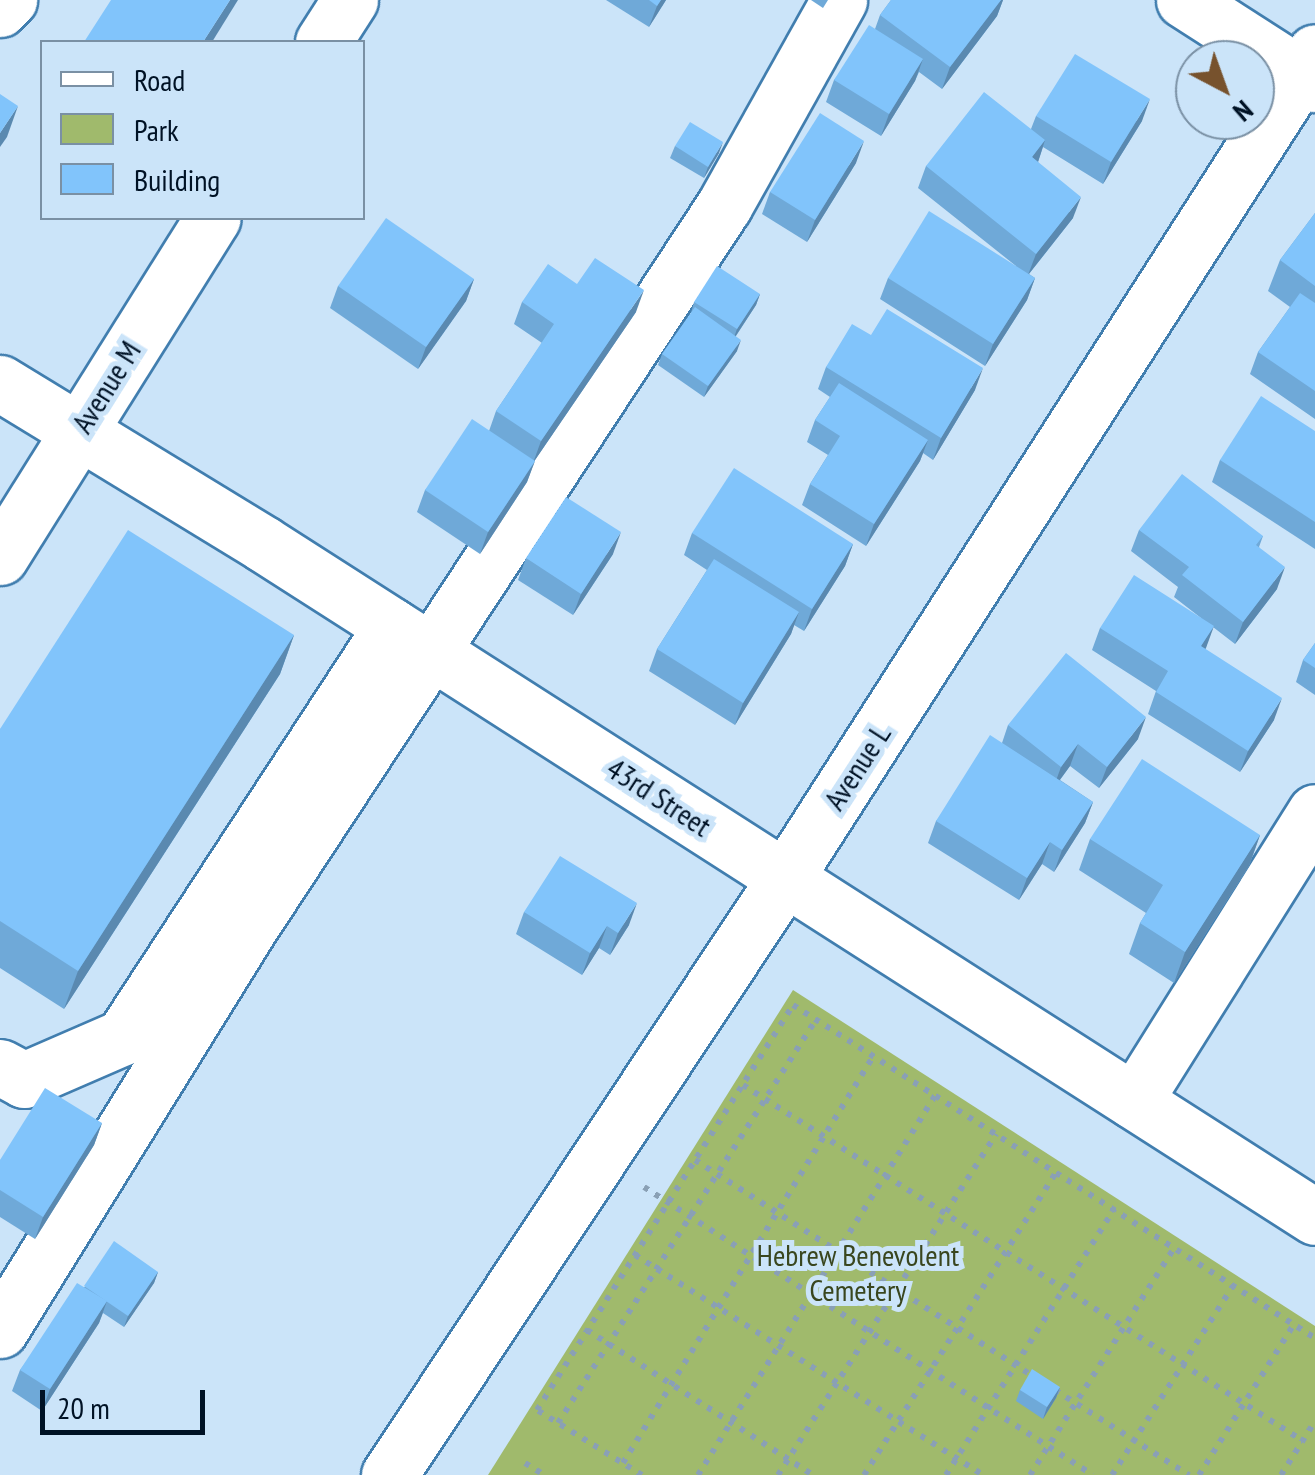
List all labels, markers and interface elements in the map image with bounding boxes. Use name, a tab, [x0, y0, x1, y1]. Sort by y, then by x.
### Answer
legend	[40, 40, 365, 220]
north arrow	[1175, 40, 1275, 140]
text: Road	[134, 60, 185, 99]
text: N	[1226, 93, 1262, 130]
text: Park	[134, 110, 179, 149]
text: Building	[134, 160, 220, 199]
street label: Avenue M	[64, 334, 148, 440]
street label: Avenue L	[816, 717, 898, 817]
street label: 43rd Street	[600, 750, 718, 844]
park label: Hebrew Benevolent Cemetery	[757, 1237, 959, 1308]
scale bar	[45, 1370, 210, 1432]
text: 20 m	[57, 1388, 110, 1427]

